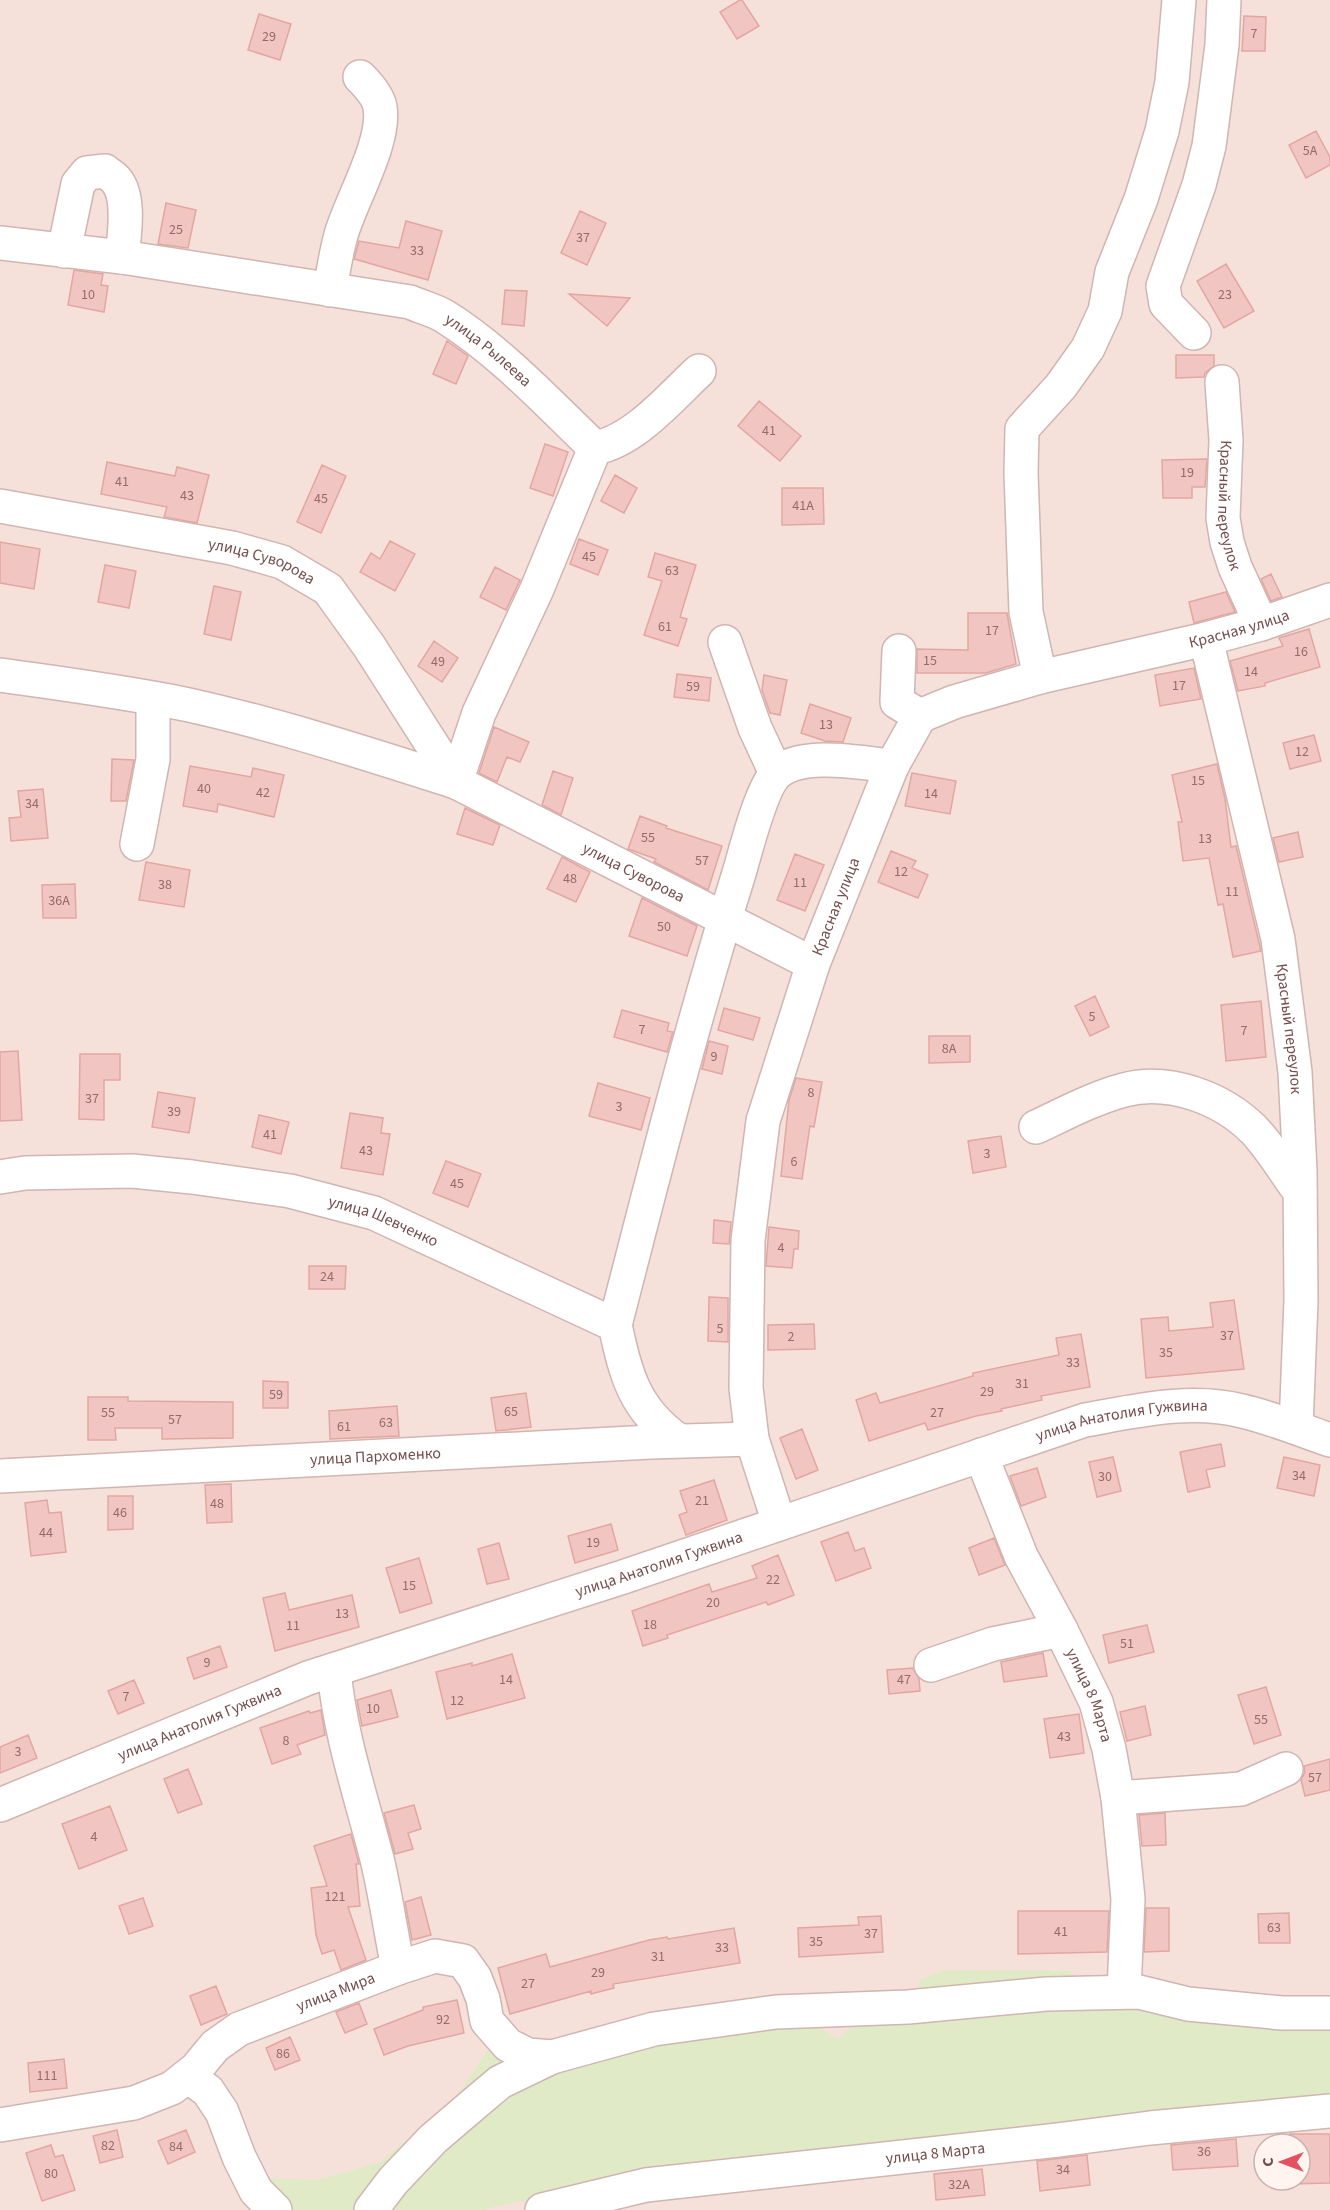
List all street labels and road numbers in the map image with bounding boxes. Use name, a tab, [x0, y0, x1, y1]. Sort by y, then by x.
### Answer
street label: улица Рылеева	[441, 308, 536, 392]
street label: Красный переулок	[1212, 440, 1246, 573]
street label: улица Суворова	[207, 533, 319, 590]
street label: Красная улица	[1187, 604, 1292, 654]
street label: улица Суворова	[579, 837, 689, 908]
street label: Красная улица	[806, 854, 865, 959]
street label: Красный переулок	[1270, 962, 1307, 1095]
street label: улица Шевченко	[326, 1191, 442, 1252]
street label: улица Анатолия Гужвина	[1033, 1394, 1208, 1447]
street label: улица Пархоменко	[309, 1442, 442, 1471]
street label: улица Анатолия Гужвина	[572, 1526, 746, 1603]
street label: улица 8 Марта	[1060, 1644, 1118, 1745]
street label: улица Анатолия Гужвина	[114, 1679, 285, 1766]
street label: улица Мира	[293, 1967, 378, 2017]
street label: улица 8 Марта	[885, 2137, 986, 2170]

